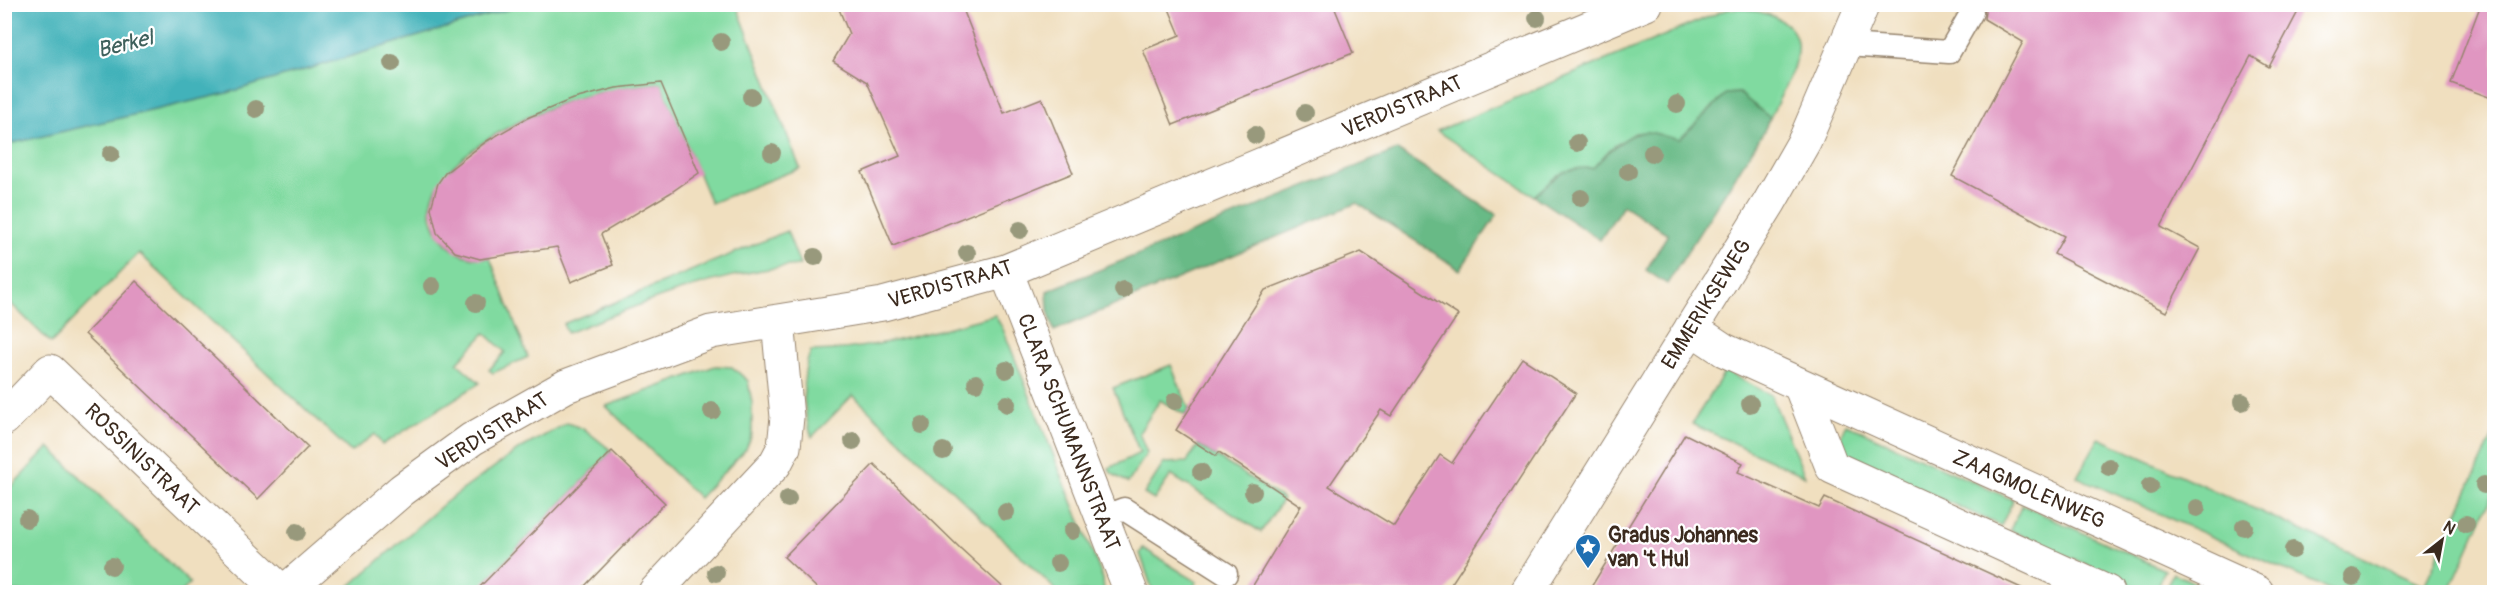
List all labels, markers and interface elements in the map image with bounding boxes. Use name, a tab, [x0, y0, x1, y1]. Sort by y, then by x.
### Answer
water label: Berkel	[94, 23, 159, 64]
street label: VERDISTRAAT	[1338, 69, 1467, 144]
street label: EMMERIKSEWEG	[1656, 234, 1757, 374]
street label: VERDISTRAAT	[885, 254, 1016, 315]
street label: CLARA SCHUMANNSTRAAT	[1011, 310, 1126, 555]
street label: VERDISTRAAT	[431, 386, 554, 477]
street label: ROSSINISTRAAT	[79, 398, 205, 521]
street label: ZAAGMOLENWEG	[1948, 444, 2109, 535]
north arrow	[2412, 510, 2472, 570]
text: N	[2439, 517, 2459, 539]
place label: Gradus Johannes van 't Hul	[1607, 522, 1758, 573]
place icon: Gradus Johannes van 't Hul	[1573, 532, 1603, 570]

